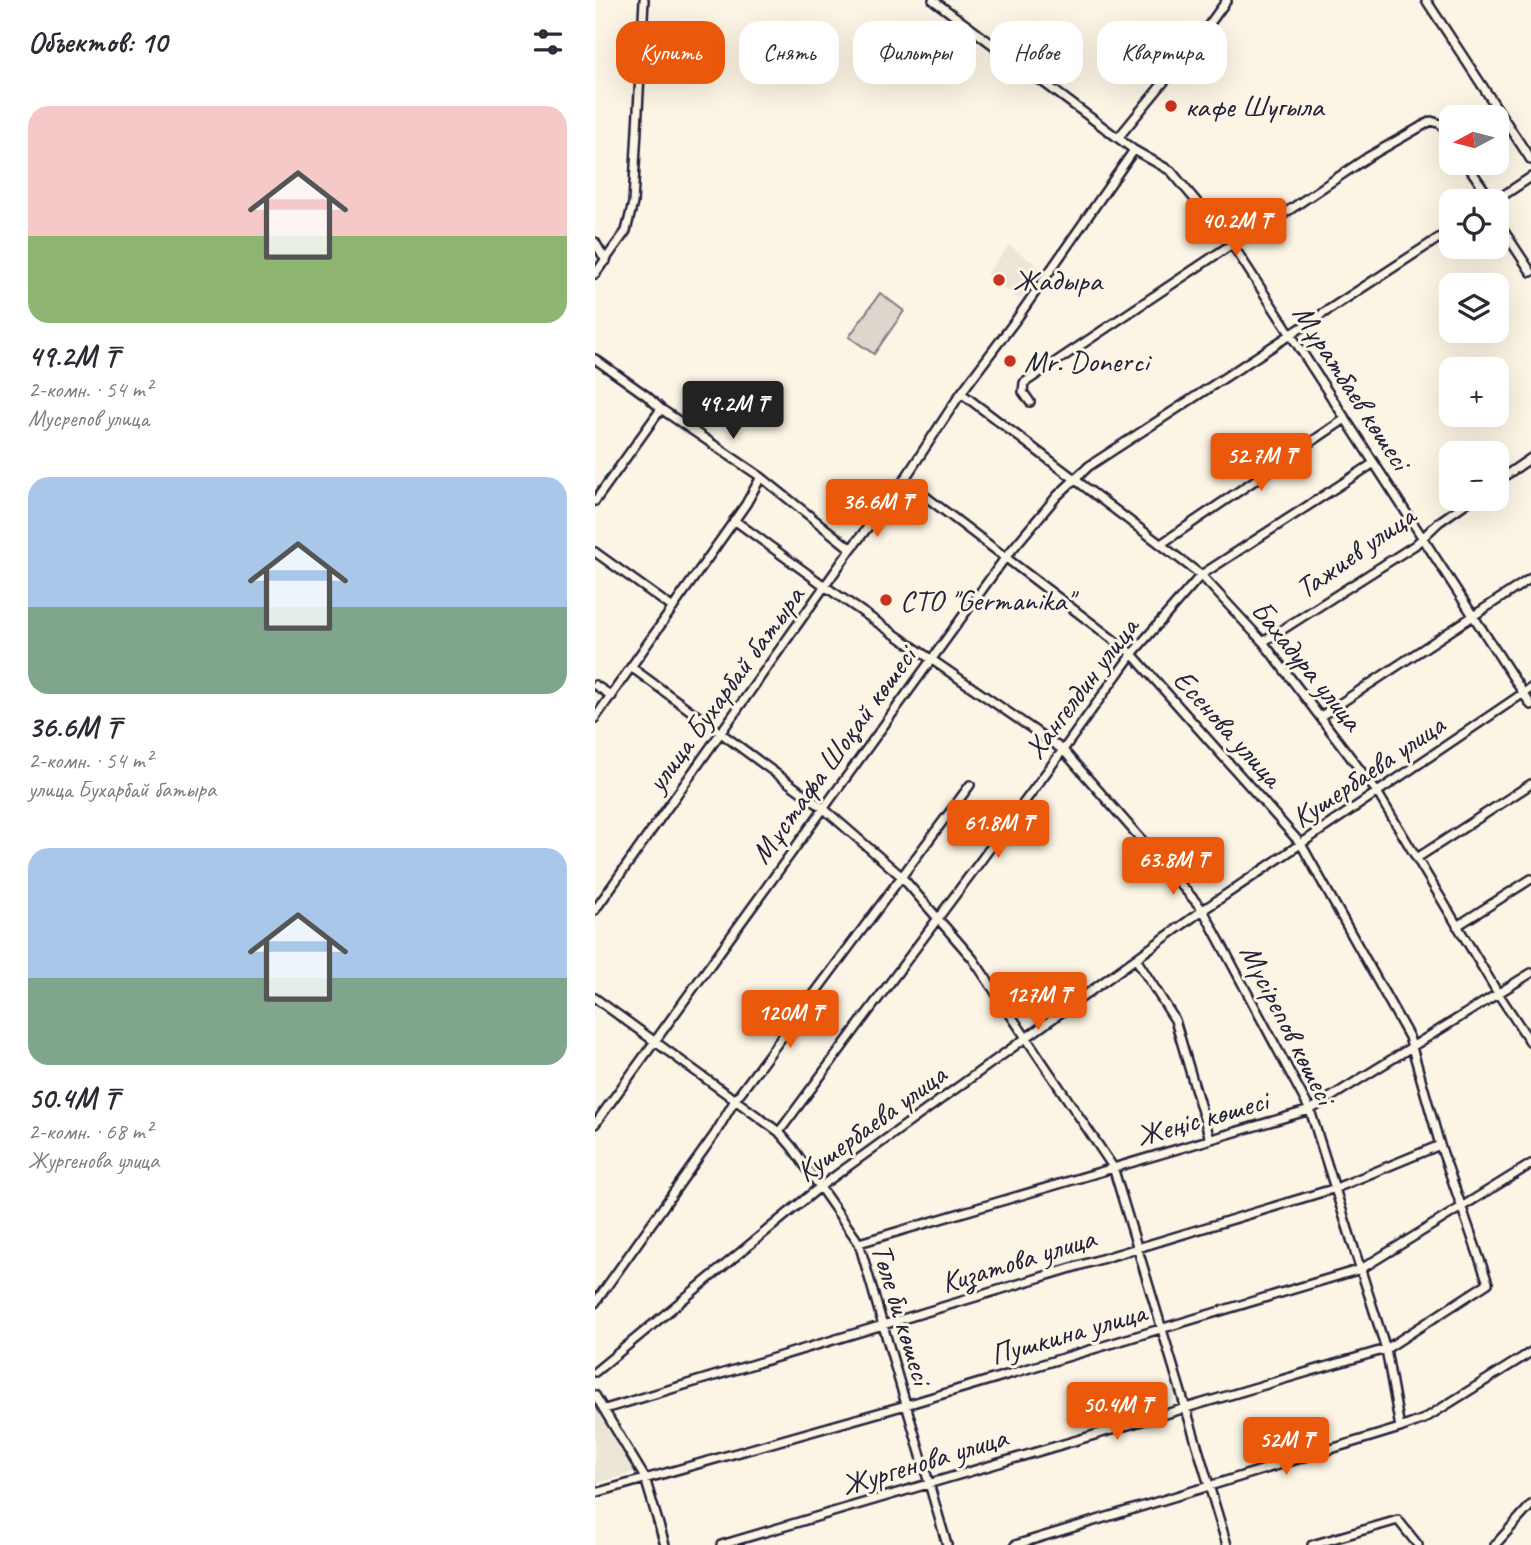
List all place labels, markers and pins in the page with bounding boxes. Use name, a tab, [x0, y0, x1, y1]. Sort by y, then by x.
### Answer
place label: кафе Шугыла	[1185, 87, 1325, 125]
marker: кафе Шугыла	[1163, 98, 1179, 114]
pin: 40.2M ₸	[1171, 198, 1301, 258]
place label: Жадыра	[1013, 261, 1104, 299]
marker: Жадыра	[991, 272, 1007, 288]
place label: Mr. Donerci	[1024, 342, 1152, 380]
marker: Mr. Donerci	[1002, 353, 1018, 369]
pin: 49.2M ₸	[668, 382, 798, 441]
pin: 52.7M ₸	[1196, 434, 1326, 493]
pin: 36.6M ₸	[812, 480, 942, 539]
place label: СТО "Germanika"	[900, 581, 1079, 619]
marker: СТО "Germanika"	[878, 592, 894, 608]
pin: 61.8M ₸	[933, 800, 1063, 860]
pin: 63.8M ₸	[1108, 838, 1238, 897]
pin: 127M ₸	[981, 972, 1095, 1032]
pin: 120M ₸	[733, 990, 847, 1050]
pin: 50.4M ₸	[1052, 1382, 1182, 1442]
pin: 52M ₸	[1237, 1418, 1335, 1477]

